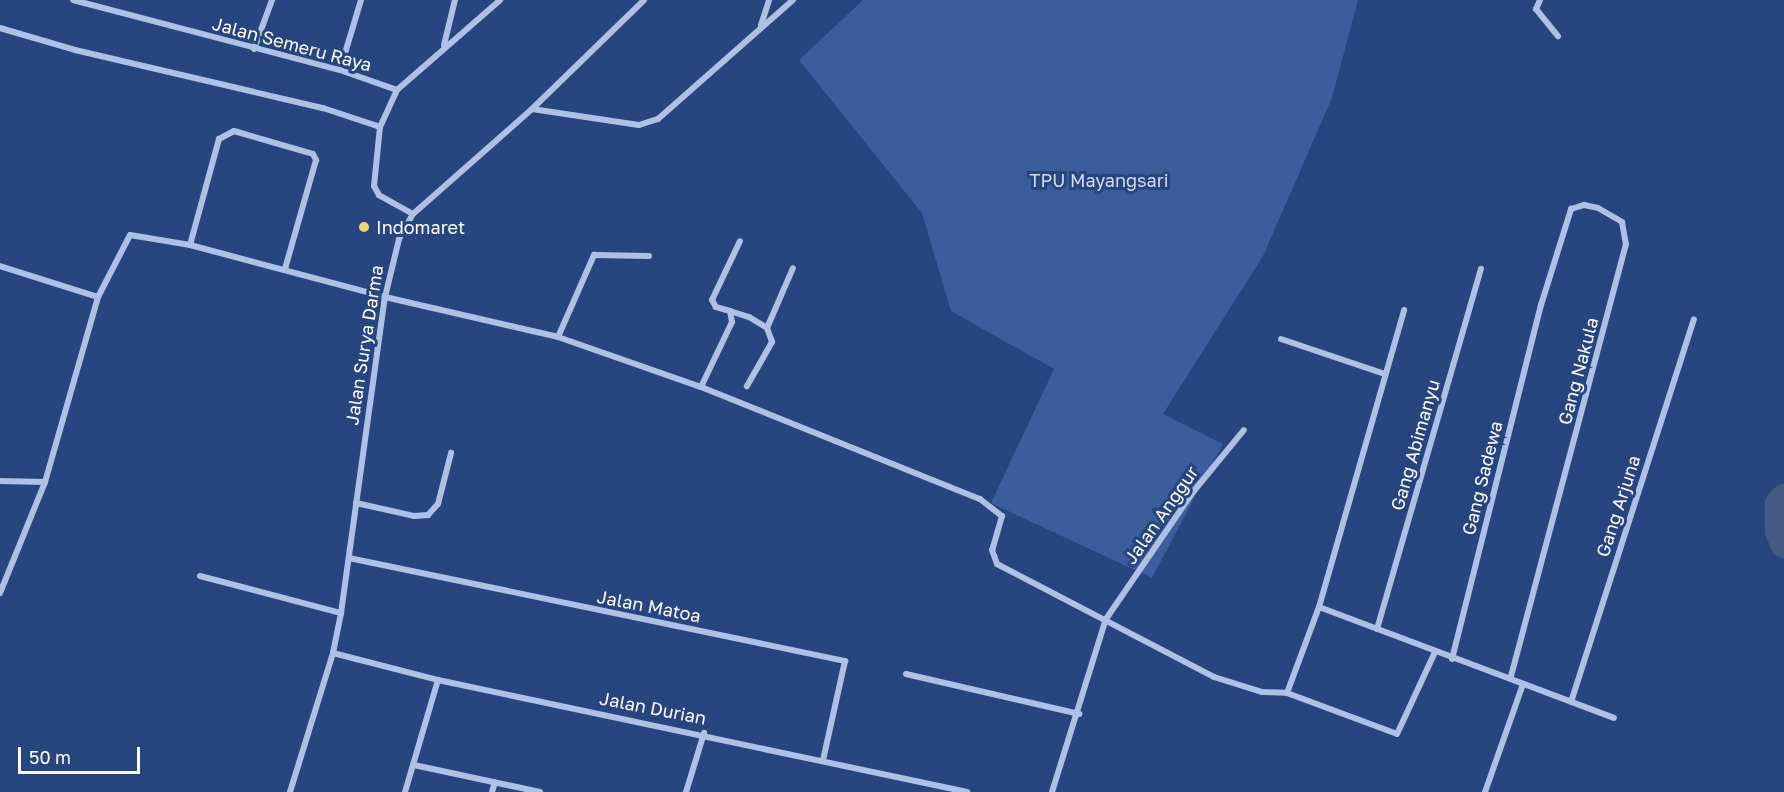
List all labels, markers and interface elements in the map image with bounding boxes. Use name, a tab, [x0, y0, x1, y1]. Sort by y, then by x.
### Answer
street label: Jalan Semeru Raya	[210, 12, 374, 76]
park label: TPU Mayangsari	[1029, 169, 1169, 191]
place label: Indomaret	[376, 216, 465, 238]
marker: Indomaret	[357, 220, 371, 234]
street label: Jalan Surya Darma	[341, 263, 387, 427]
street label: Gang Nakula	[1553, 315, 1603, 427]
street label: Gang Abimanyu	[1386, 377, 1444, 513]
street label: Gang Sadewa	[1457, 419, 1507, 537]
street label: Gang Arjuna	[1591, 452, 1645, 560]
street label: Jalan Anggur	[1119, 462, 1203, 568]
street label: Jalan Matoa	[595, 585, 703, 627]
street label: Jalan Durian	[598, 687, 708, 729]
scale bar	[21, 735, 142, 773]
text: 50 m	[29, 746, 71, 768]

